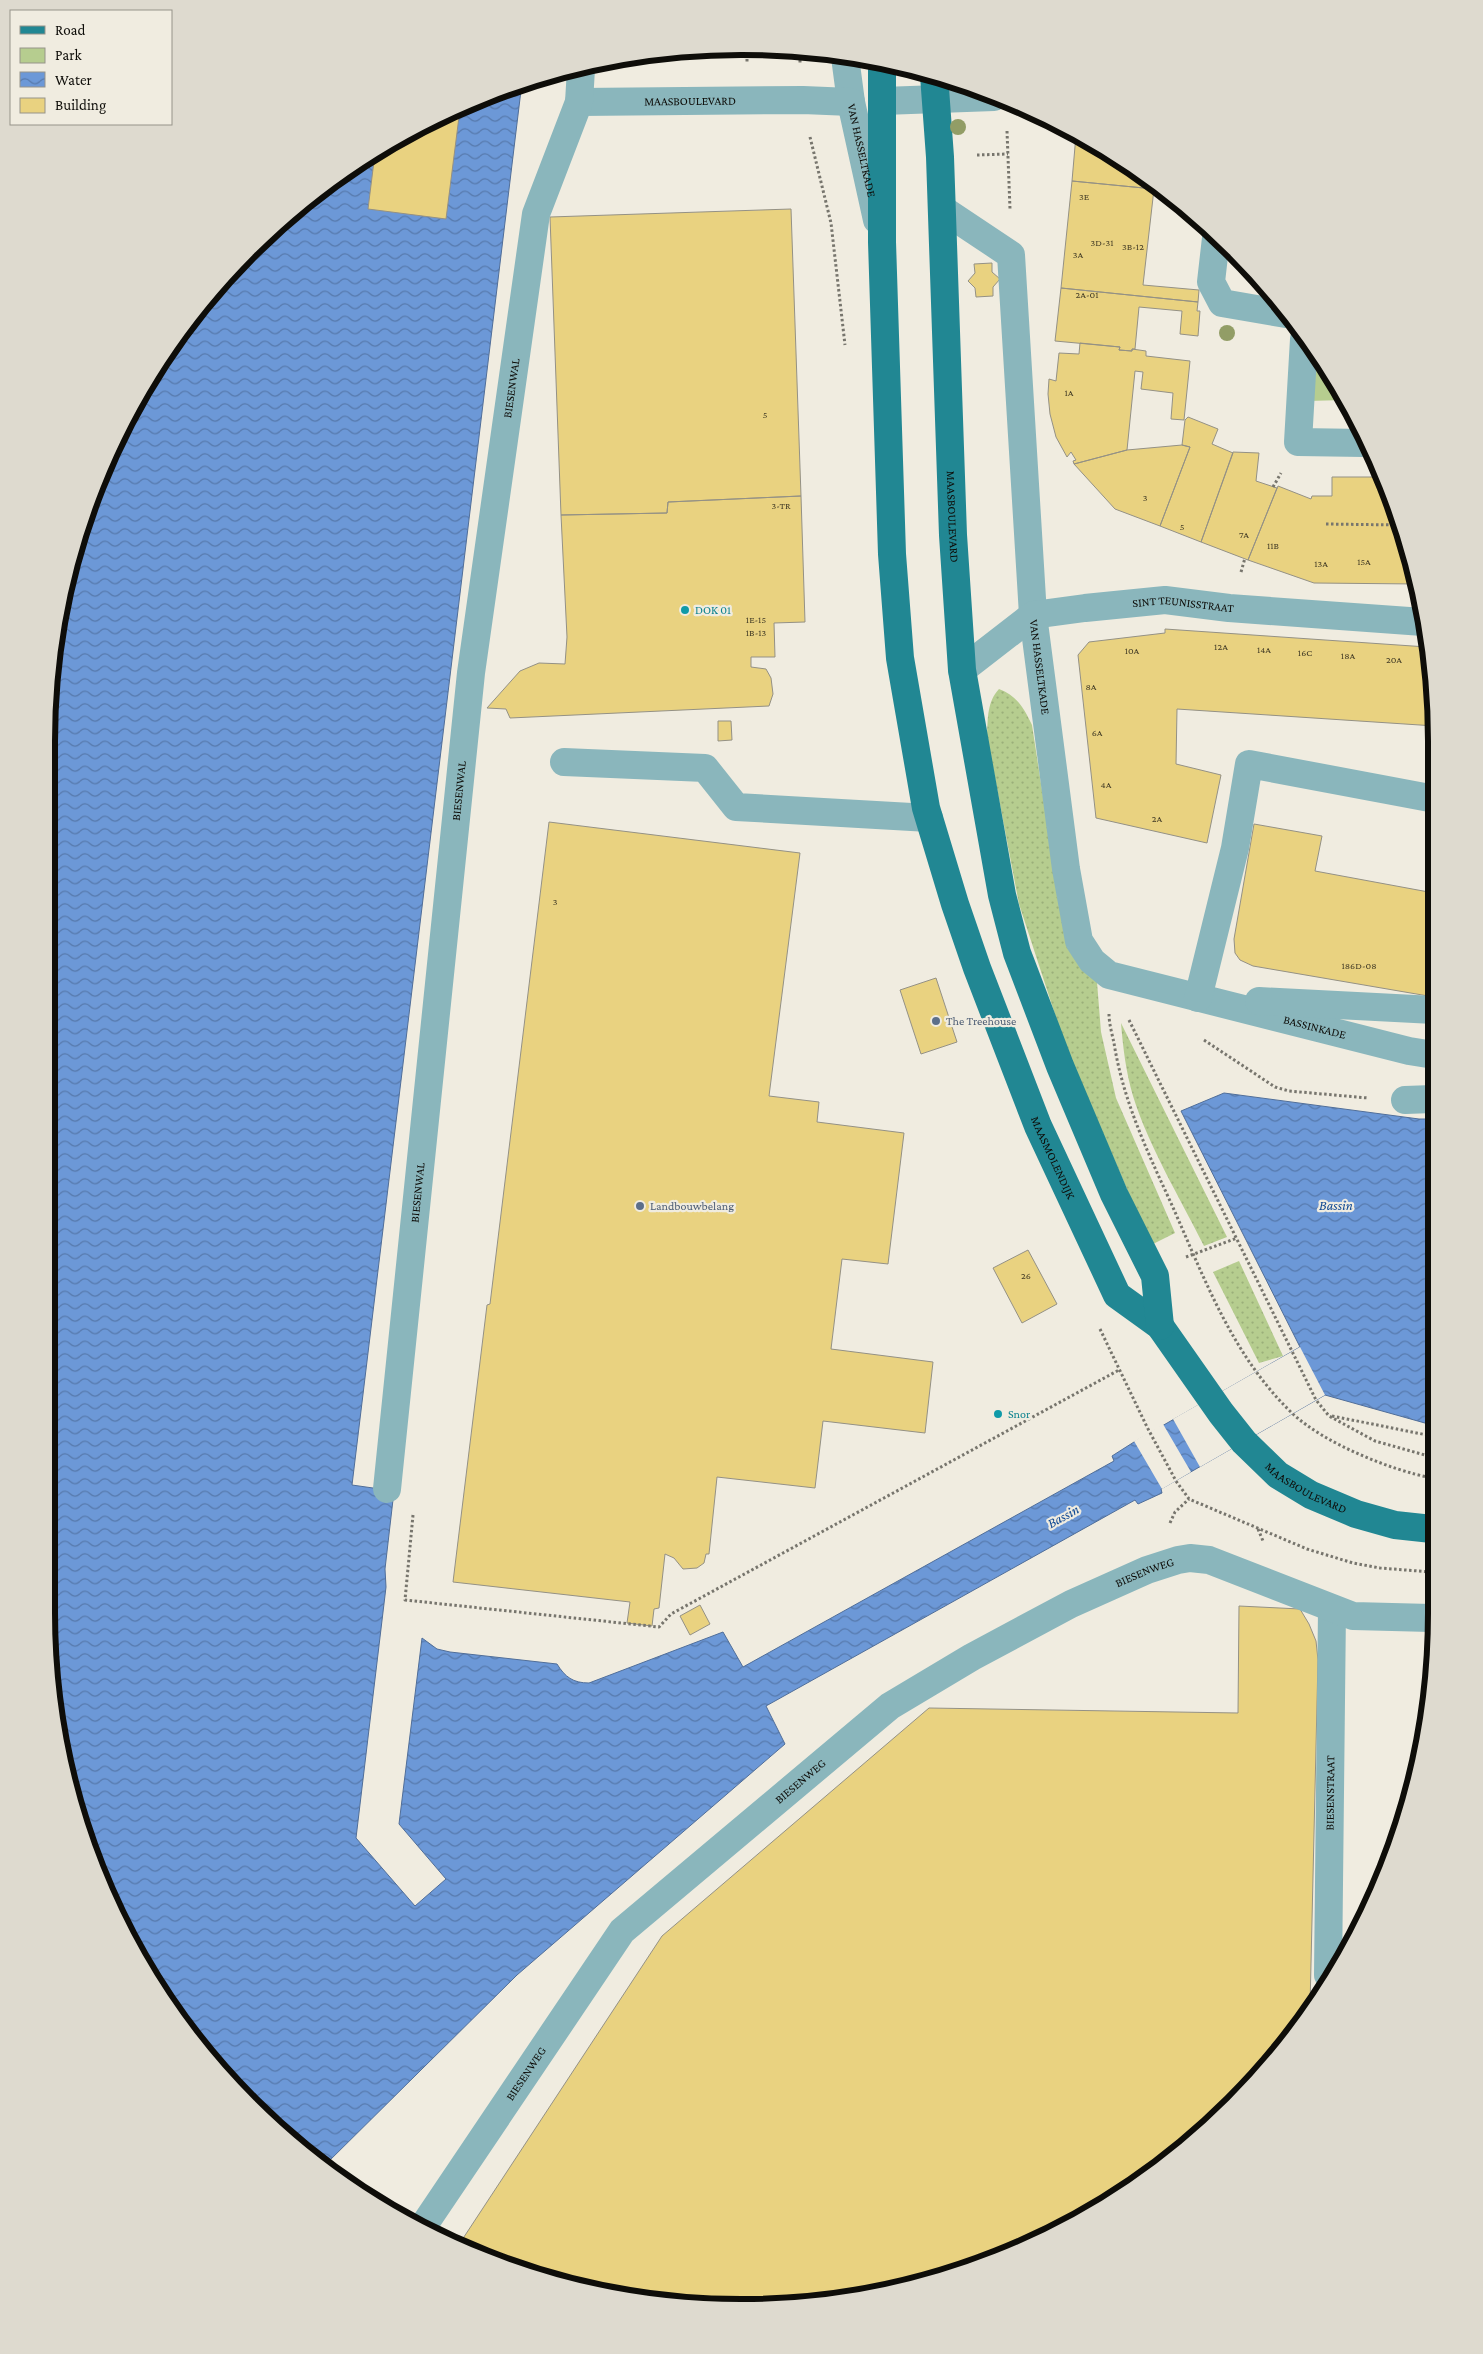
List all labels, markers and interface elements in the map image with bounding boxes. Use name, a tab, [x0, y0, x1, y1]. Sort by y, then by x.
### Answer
legend	[10, 10, 172, 125]
text: Road	[55, 22, 86, 38]
text: Park	[55, 47, 82, 63]
text: Water	[55, 72, 92, 88]
street label: MAASBOULEVARD	[644, 94, 736, 108]
text: Building	[55, 97, 106, 114]
street label: VAN HASSELTKADE	[845, 102, 879, 199]
house number: 3E	[1079, 191, 1090, 202]
house number: 3D-31	[1090, 237, 1114, 248]
house number: 3B-12	[1122, 241, 1144, 252]
house number: 3A	[1073, 249, 1083, 260]
house number: 2A-01	[1075, 289, 1099, 300]
street label: BIESENWAL	[500, 357, 522, 419]
house number: 1A	[1064, 387, 1074, 398]
house number: 5	[763, 409, 768, 420]
street label: MAASBOULEVARD	[944, 470, 962, 563]
house number: 3	[1143, 492, 1148, 503]
house number: 3-TR	[771, 500, 791, 511]
house number: 5	[1180, 521, 1185, 532]
house number: 7A	[1239, 529, 1249, 540]
house number: 11B	[1267, 540, 1280, 551]
house number: 15A	[1357, 556, 1371, 567]
house number: 13A	[1314, 558, 1328, 569]
street label: SINT TEUNISSTRAAT	[1132, 593, 1235, 615]
place label: DOK 01	[695, 603, 731, 617]
marker: DOK 01	[679, 604, 691, 616]
house number: 1E-15	[746, 614, 766, 625]
street label: VAN HASSELTKADE	[1027, 619, 1053, 716]
house number: 1B-13	[746, 627, 766, 638]
house number: 12A	[1214, 641, 1228, 652]
house number: 14A	[1257, 644, 1271, 655]
house number: 10A	[1125, 645, 1140, 656]
house number: 16C	[1298, 647, 1312, 658]
house number: 18A	[1341, 650, 1355, 661]
house number: 20A	[1386, 654, 1402, 665]
house number: 8A	[1085, 681, 1097, 692]
house number: 6A	[1092, 727, 1103, 738]
street label: BIESENWAL	[449, 760, 469, 821]
house number: 4A	[1101, 779, 1112, 790]
house number: 2A	[1152, 813, 1163, 824]
house number: 3	[553, 896, 558, 907]
house number: 186D-08	[1341, 960, 1377, 971]
street label: BASSINKADE	[1282, 1012, 1348, 1042]
place label: The Treehouse	[946, 1014, 1016, 1028]
marker: The Treehouse	[930, 1015, 942, 1027]
street label: MAASMOLENDIJK	[1028, 1114, 1078, 1201]
street label: BIESENWAL	[407, 1162, 428, 1223]
water label: Bassin	[1319, 1197, 1353, 1213]
place label: Landbouwbelang	[650, 1199, 734, 1213]
marker: Landbouwbelang	[634, 1200, 646, 1212]
house number: 26	[1021, 1270, 1031, 1281]
place label: Snor	[1008, 1407, 1031, 1421]
marker: Snor	[992, 1408, 1004, 1420]
street label: MAASBOULEVARD	[1262, 1459, 1349, 1516]
water label: Bassin	[1044, 1501, 1082, 1531]
street label: BIESENWEG	[1113, 1555, 1176, 1590]
street label: BIESENSTRAAT	[1323, 1755, 1337, 1831]
street label: BIESENWEG	[772, 1756, 829, 1806]
street label: BIESENWEG	[503, 2044, 549, 2103]

